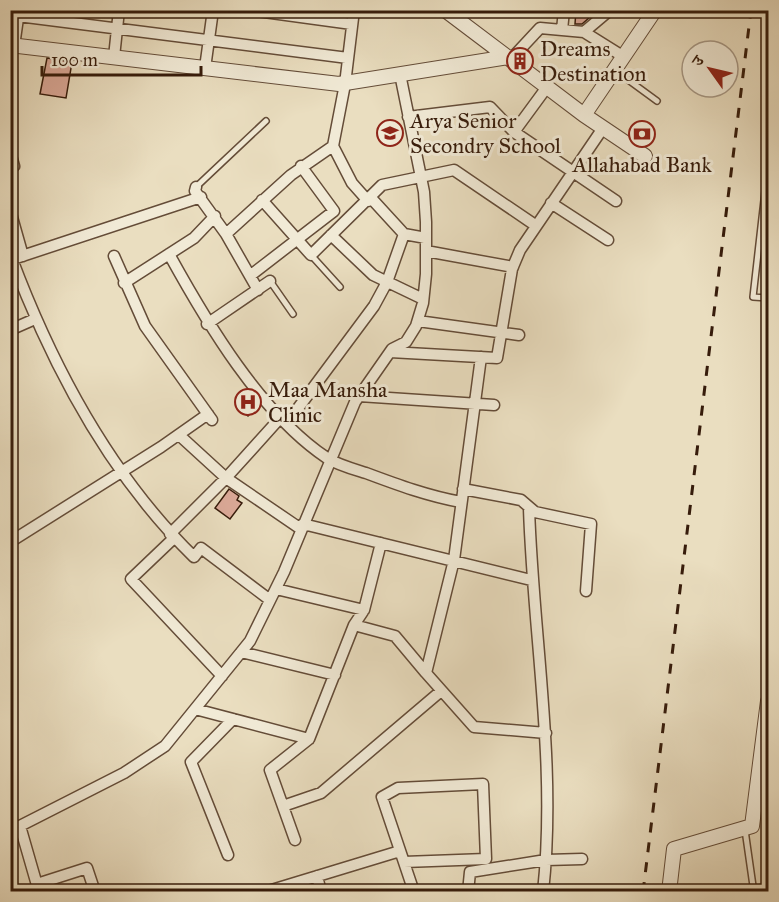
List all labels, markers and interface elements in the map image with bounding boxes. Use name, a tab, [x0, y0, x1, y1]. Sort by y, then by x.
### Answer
place label: Dreams Destination	[540, 35, 647, 87]
scale bar	[42, 39, 201, 77]
north arrow	[680, 39, 740, 99]
building icon: Dreams Destination	[505, 46, 535, 76]
text: 100 m	[51, 49, 98, 71]
text: उ	[687, 51, 709, 70]
place label: Arya Senior Secondry School	[409, 107, 561, 159]
school or university icon: Arya Senior Secondry School	[375, 118, 405, 148]
bank icon: Allahabad Bank	[627, 119, 657, 149]
place label: Allahabad Bank	[571, 151, 712, 178]
place label: Maa Mansha Clinic	[268, 376, 388, 428]
hospital icon: Maa Mansha Clinic	[233, 387, 263, 417]

